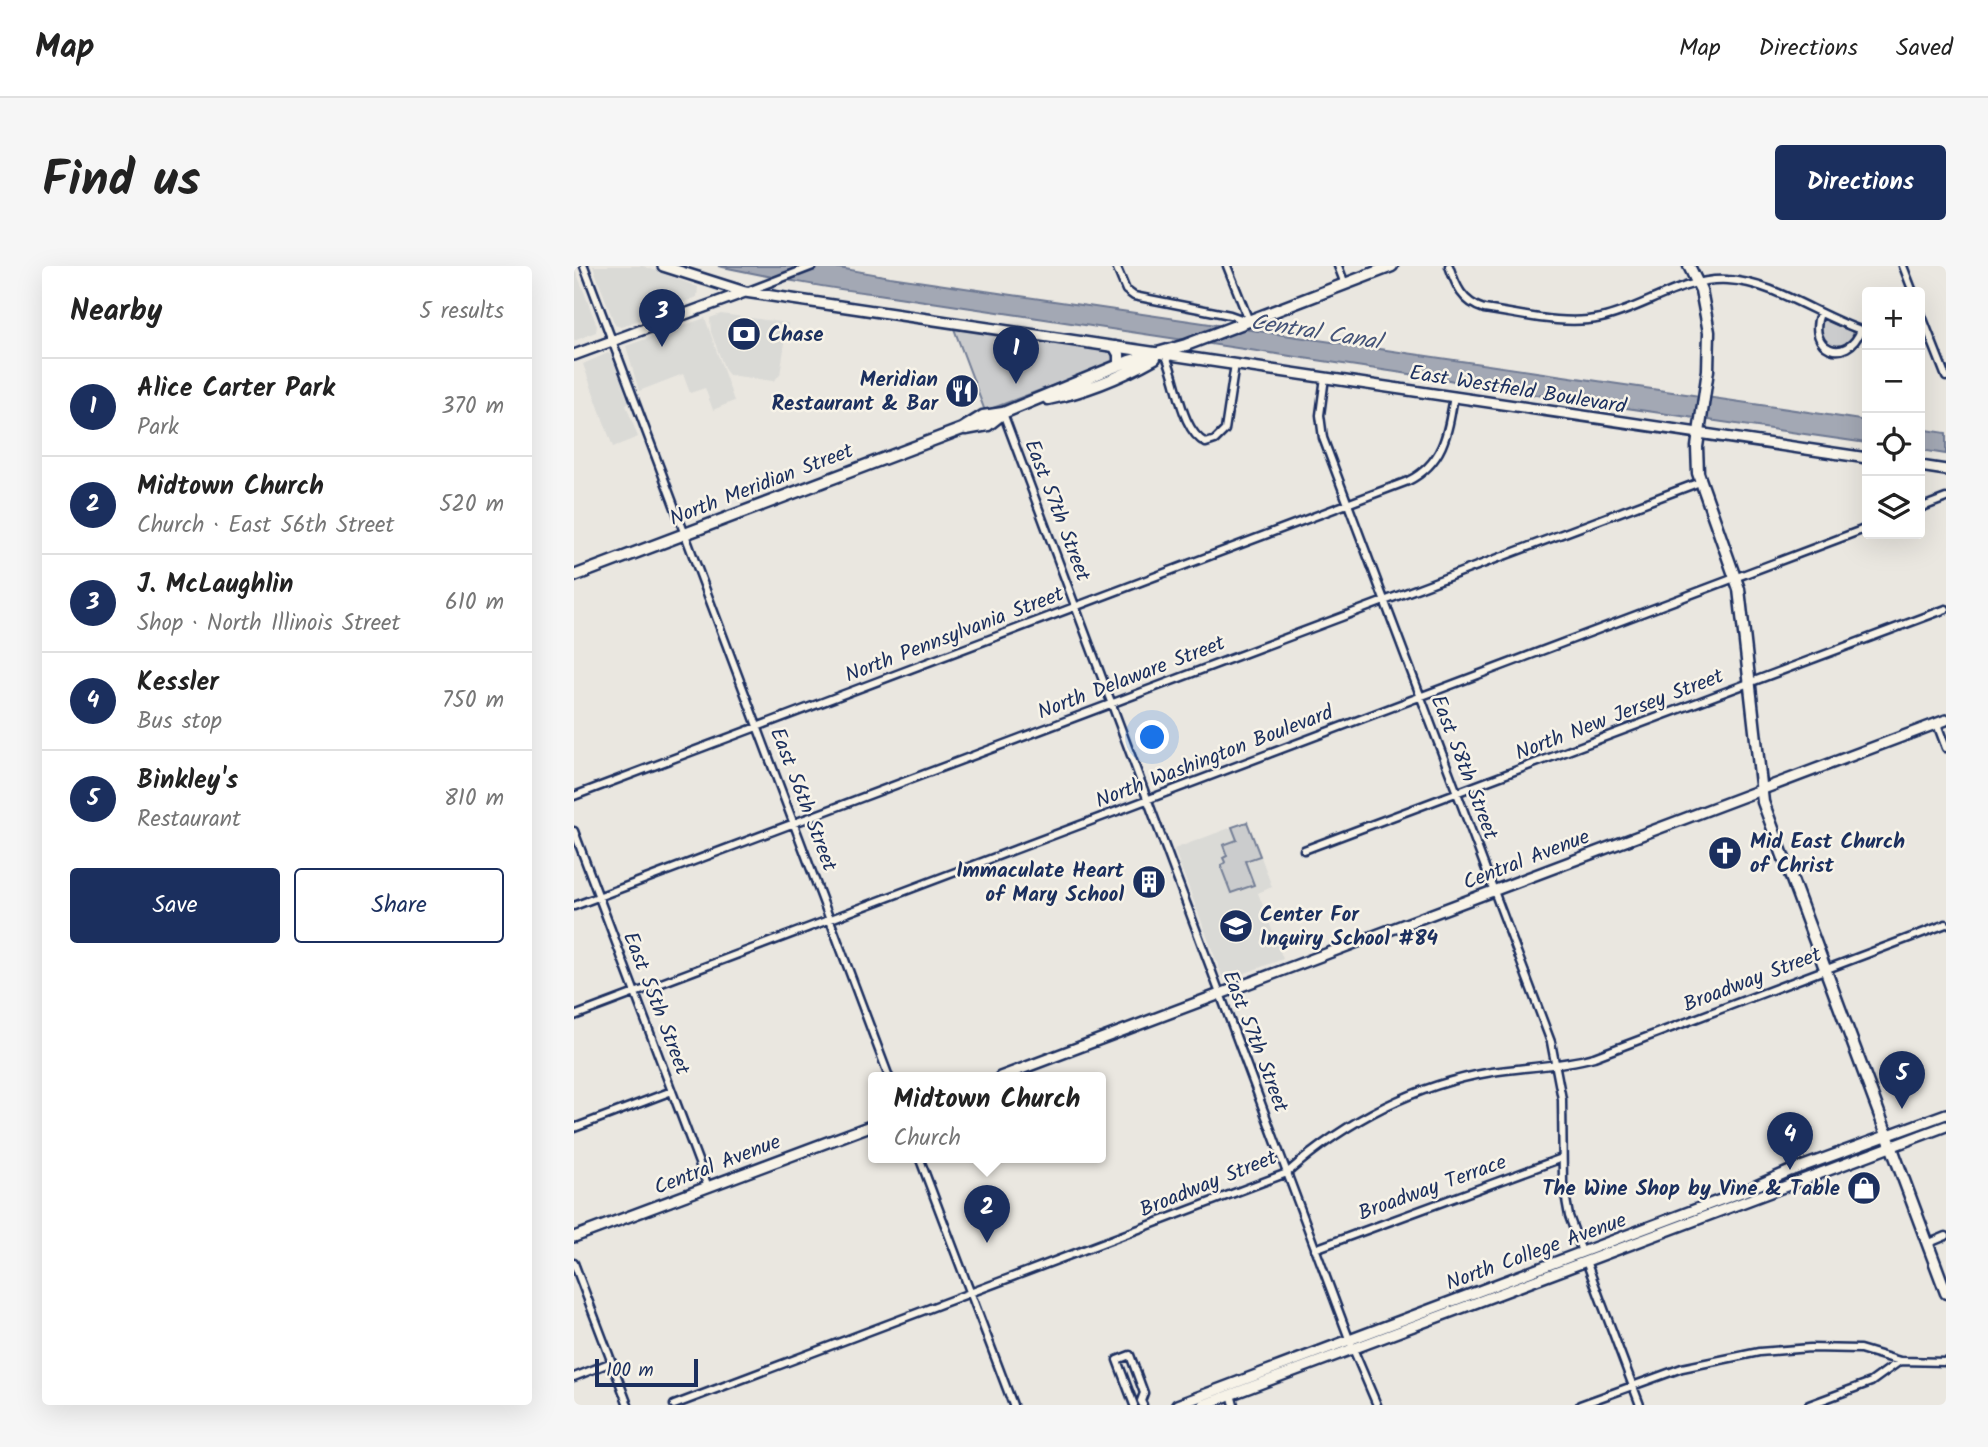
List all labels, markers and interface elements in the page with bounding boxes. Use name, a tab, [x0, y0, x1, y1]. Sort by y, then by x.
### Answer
text: Map	[35, 22, 95, 75]
text: Map	[1679, 29, 1721, 68]
text: Directions	[1759, 29, 1858, 68]
text: Saved	[1896, 29, 1953, 68]
text: Find us	[42, 143, 200, 221]
button: Directions	[1775, 145, 1946, 220]
map controls	[1862, 287, 1925, 539]
button: +	[1862, 287, 1925, 350]
text: Nearby	[70, 288, 162, 336]
pin: 3	[639, 289, 685, 347]
text: 5 results	[419, 294, 504, 330]
water label: Central Canal	[1248, 305, 1388, 362]
bank icon: Chase	[725, 315, 763, 353]
place label: Chase	[768, 319, 824, 352]
pin: 1	[993, 326, 1039, 384]
button: −	[1862, 350, 1925, 413]
street label: East Westfield Boulevard	[1407, 357, 1629, 424]
place label: Meridian Restaurant & Bar	[771, 364, 939, 421]
text: Alice Carter Park	[137, 368, 335, 410]
restaurant icon: Meridian Restaurant & Bar	[943, 372, 981, 410]
text: 1	[90, 389, 96, 425]
text: 370 m	[441, 389, 504, 425]
text: Park	[137, 410, 179, 446]
button: locate	[1862, 413, 1925, 476]
street label: North Meridian Street	[665, 435, 859, 536]
street label: East 57th Street	[1014, 435, 1099, 587]
text: Midtown Church	[137, 466, 324, 508]
button: layers	[1862, 476, 1925, 539]
text: 2	[86, 487, 100, 523]
text: 520 m	[439, 487, 504, 523]
text: Church · East 56th Street	[137, 508, 394, 544]
text: J. McLaughlin	[137, 564, 294, 606]
street label: North Pennsylvania Street	[840, 578, 1070, 692]
text: 3	[87, 585, 99, 621]
text: 610 m	[445, 585, 504, 621]
text: Shop · North Illinois Street	[137, 606, 400, 642]
street label: North Delaware Street	[1033, 627, 1231, 729]
street label: North New Jersey Street	[1511, 660, 1729, 770]
text: Kessler	[137, 662, 219, 704]
text: 4	[87, 683, 99, 719]
text: 750 m	[442, 683, 504, 719]
street label: East 58th Street	[1421, 690, 1507, 845]
street label: North Washington Boulevard	[1091, 697, 1339, 818]
text: Bus stop	[137, 704, 222, 740]
your location	[1135, 720, 1169, 754]
street label: East 56th Street	[760, 723, 845, 877]
text: Binkley's	[137, 760, 238, 802]
text: 5	[87, 781, 99, 817]
text: 810 m	[444, 781, 504, 817]
text: Restaurant	[137, 802, 241, 838]
street label: Central Avenue	[1458, 821, 1595, 900]
place label: Mid East Church of Christ	[1750, 826, 1905, 883]
church icon: Mid East Church of Christ	[1706, 834, 1744, 872]
place label: Immaculate Heart of Mary School	[956, 855, 1125, 912]
building icon: Immaculate Heart of Mary School	[1130, 863, 1168, 901]
button: Save	[70, 868, 280, 943]
button: Share	[294, 868, 504, 943]
place label: Center For Inquiry School #84	[1260, 899, 1439, 956]
school or university icon: Center For Inquiry School #84	[1217, 907, 1255, 945]
street label: East 55th Street	[613, 927, 698, 1081]
street label: Broadway Street	[1679, 939, 1827, 1022]
street label: East 57th Street	[1212, 966, 1297, 1118]
pin: 5	[1879, 1051, 1925, 1109]
popup	[868, 1072, 1106, 1163]
text: Midtown Church	[894, 1079, 1080, 1121]
pin: 4	[1767, 1112, 1813, 1170]
text: Church	[894, 1121, 961, 1157]
street label: Central Avenue	[649, 1126, 786, 1205]
street label: Broadway Street	[1135, 1141, 1283, 1227]
street label: Broadway Terrace	[1354, 1146, 1512, 1231]
shop icon: The Wine Shop by Vine & Table	[1845, 1169, 1883, 1207]
place label: The Wine Shop by Vine & Table	[1542, 1173, 1840, 1206]
pin: 2	[964, 1185, 1010, 1243]
street label: North College Avenue	[1442, 1204, 1632, 1300]
scale bar	[595, 1356, 698, 1388]
text: 100 m	[606, 1356, 654, 1386]

